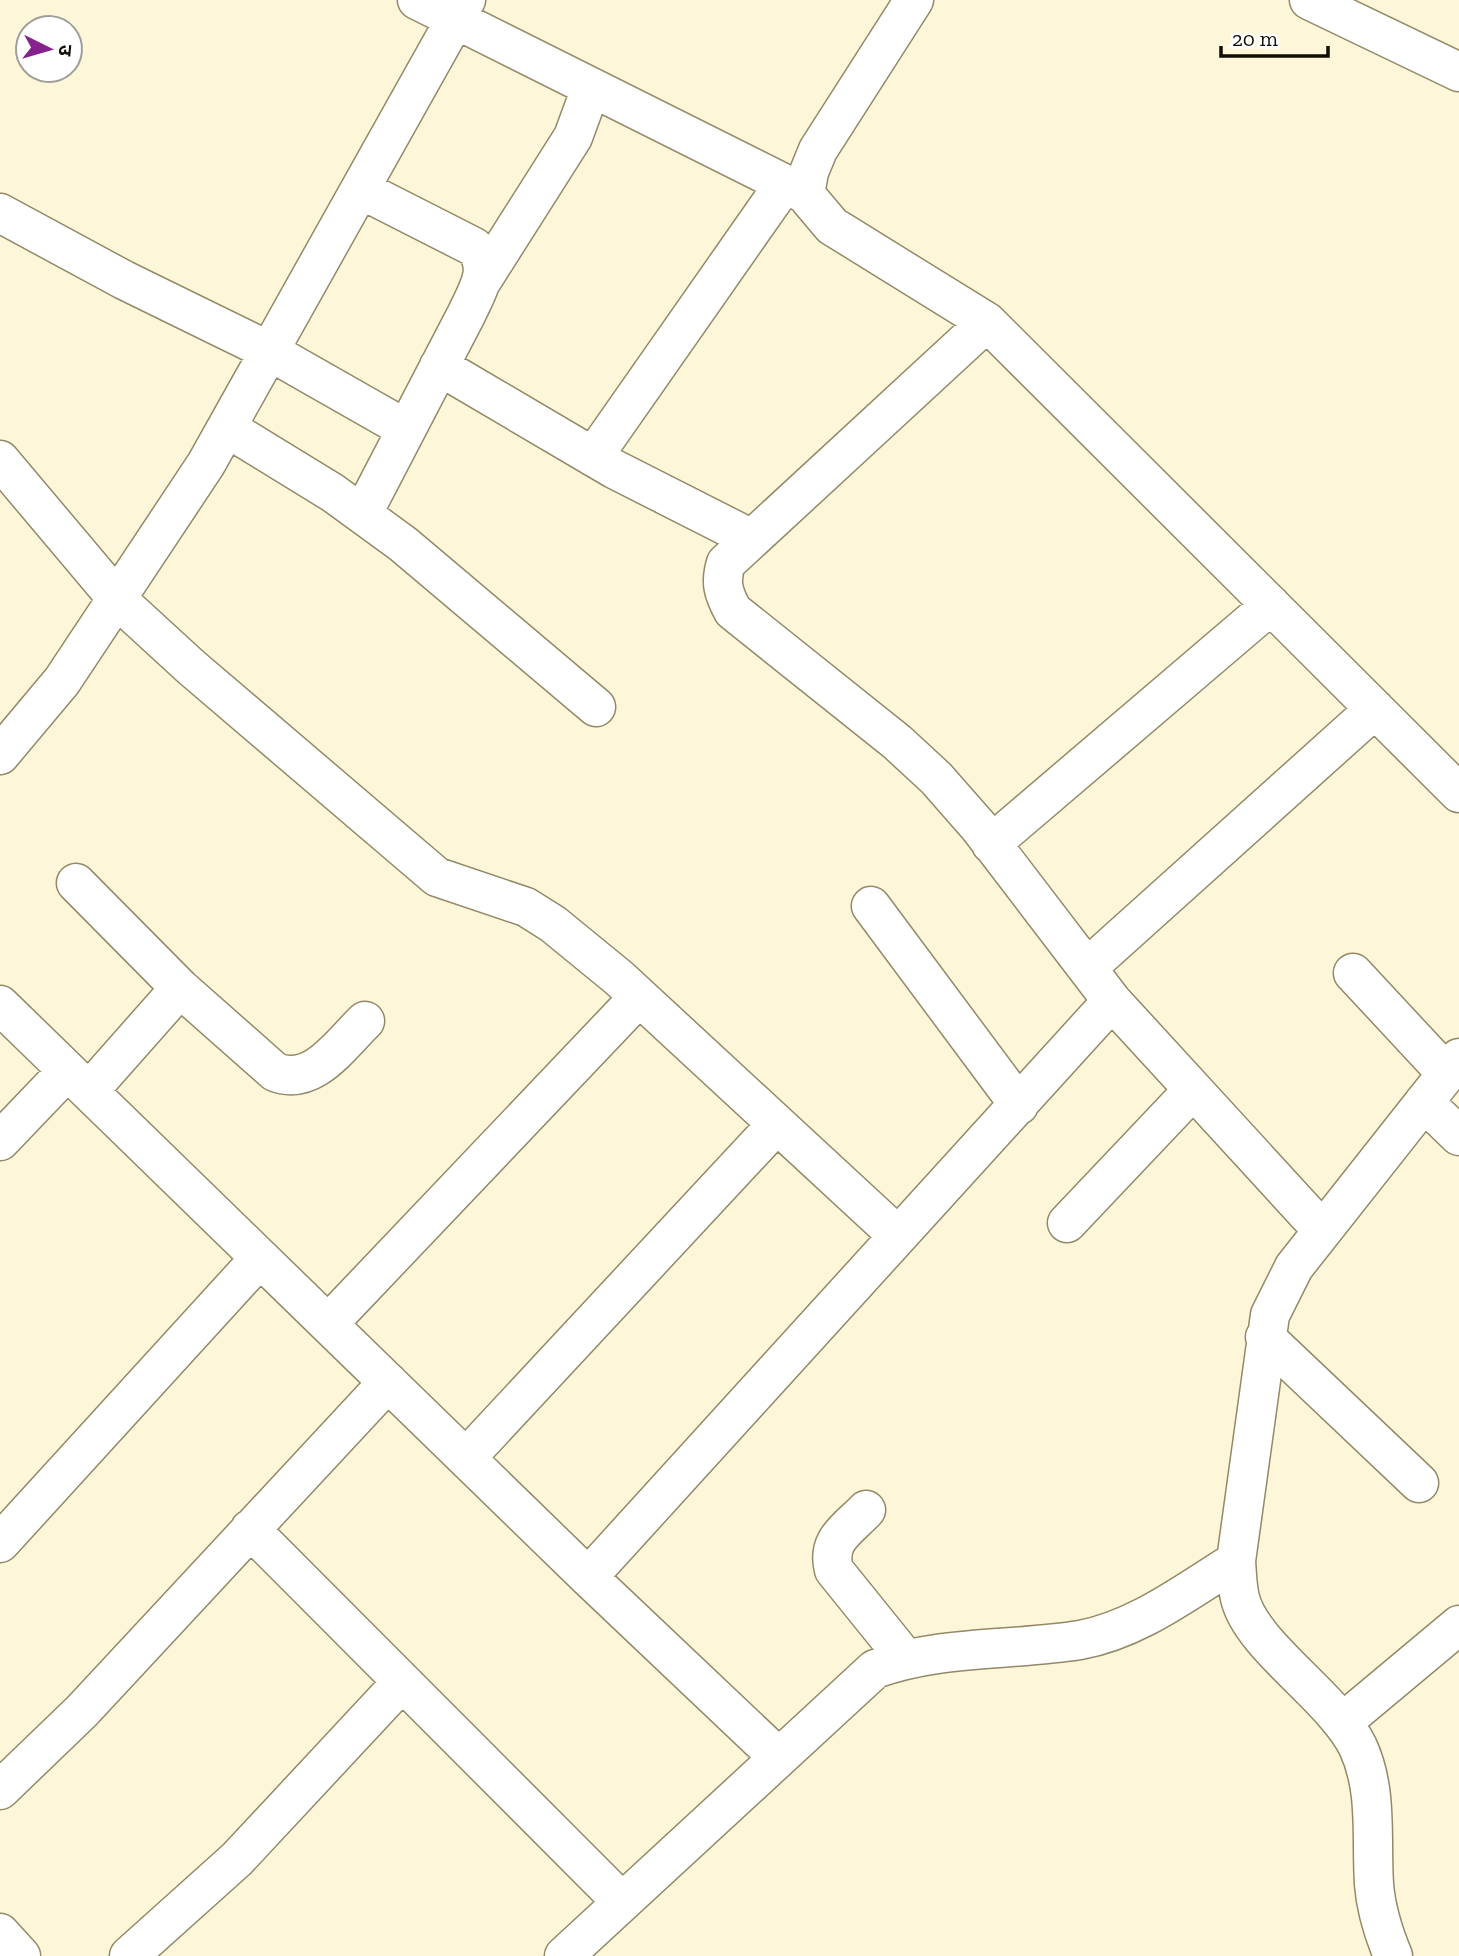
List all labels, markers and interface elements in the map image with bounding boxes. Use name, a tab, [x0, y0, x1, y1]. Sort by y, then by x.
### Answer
north arrow	[14, 14, 84, 84]
scale bar	[1221, 14, 1328, 58]
text: 20 m	[1232, 26, 1278, 51]
text: उ	[53, 44, 77, 58]

